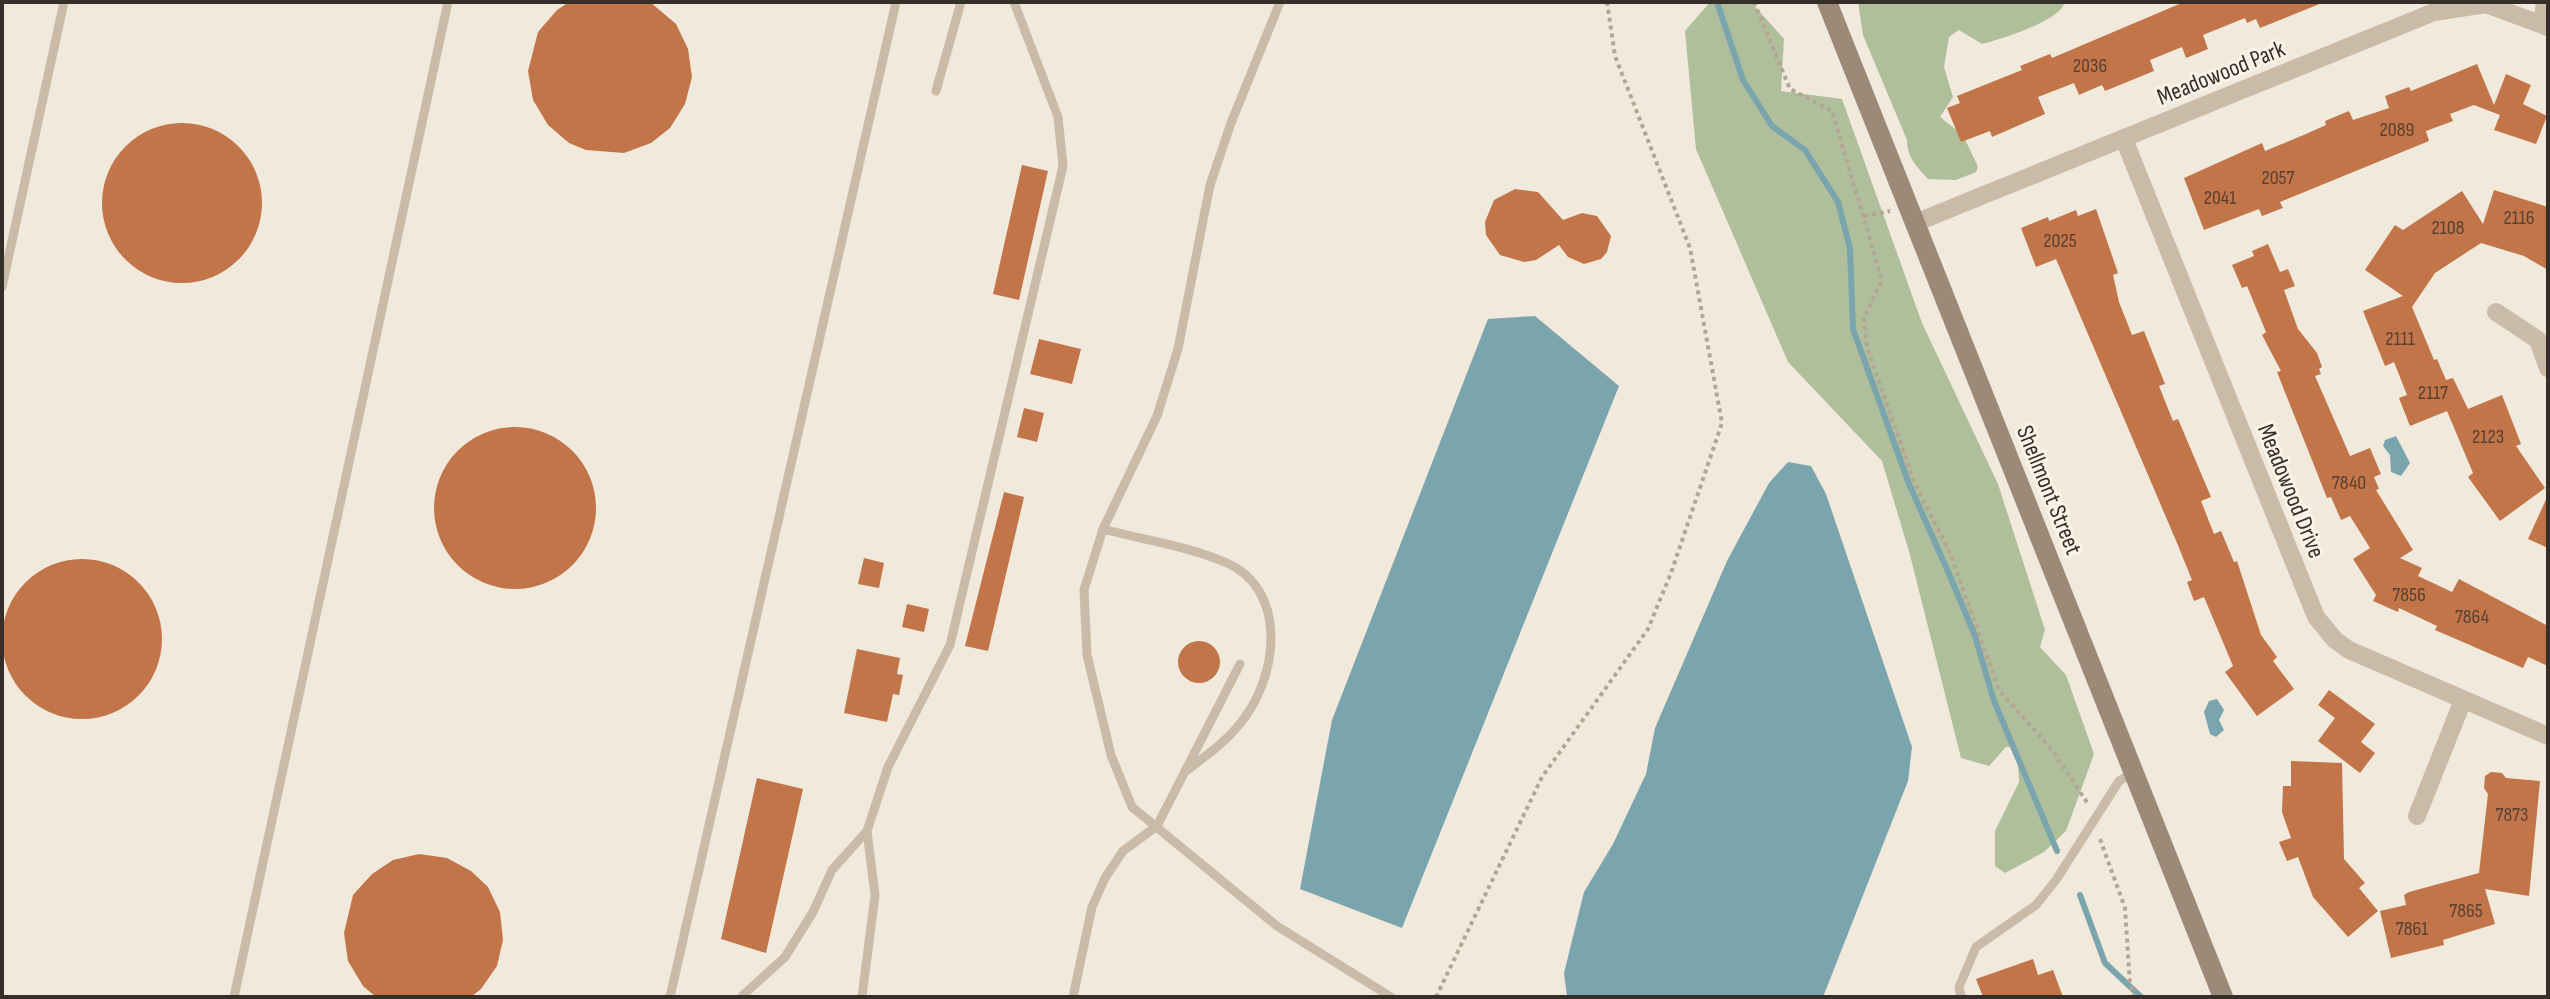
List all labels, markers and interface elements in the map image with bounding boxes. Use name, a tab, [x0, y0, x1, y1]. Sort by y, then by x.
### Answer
street label: Meadowood Park	[2153, 34, 2289, 112]
house number: 2036	[2073, 54, 2107, 78]
house number: 2089	[2380, 118, 2414, 142]
house number: 2057	[2261, 166, 2295, 190]
house number: 2041	[2204, 186, 2236, 210]
house number: 2116	[2503, 206, 2535, 230]
house number: 2108	[2432, 216, 2464, 240]
house number: 2025	[2043, 229, 2077, 253]
house number: 2111	[2385, 327, 2415, 351]
house number: 2117	[2418, 381, 2448, 405]
street label: Meadowood Drive	[2251, 420, 2331, 562]
street label: Shellmont Street	[2010, 421, 2088, 559]
house number: 2123	[2472, 425, 2504, 449]
house number: 7840	[2332, 471, 2366, 495]
house number: 7856	[2392, 583, 2426, 607]
house number: 7864	[2455, 605, 2489, 629]
house number: 7873	[2496, 803, 2529, 827]
house number: 7865	[2449, 899, 2483, 923]
house number: 7861	[2396, 917, 2428, 941]

